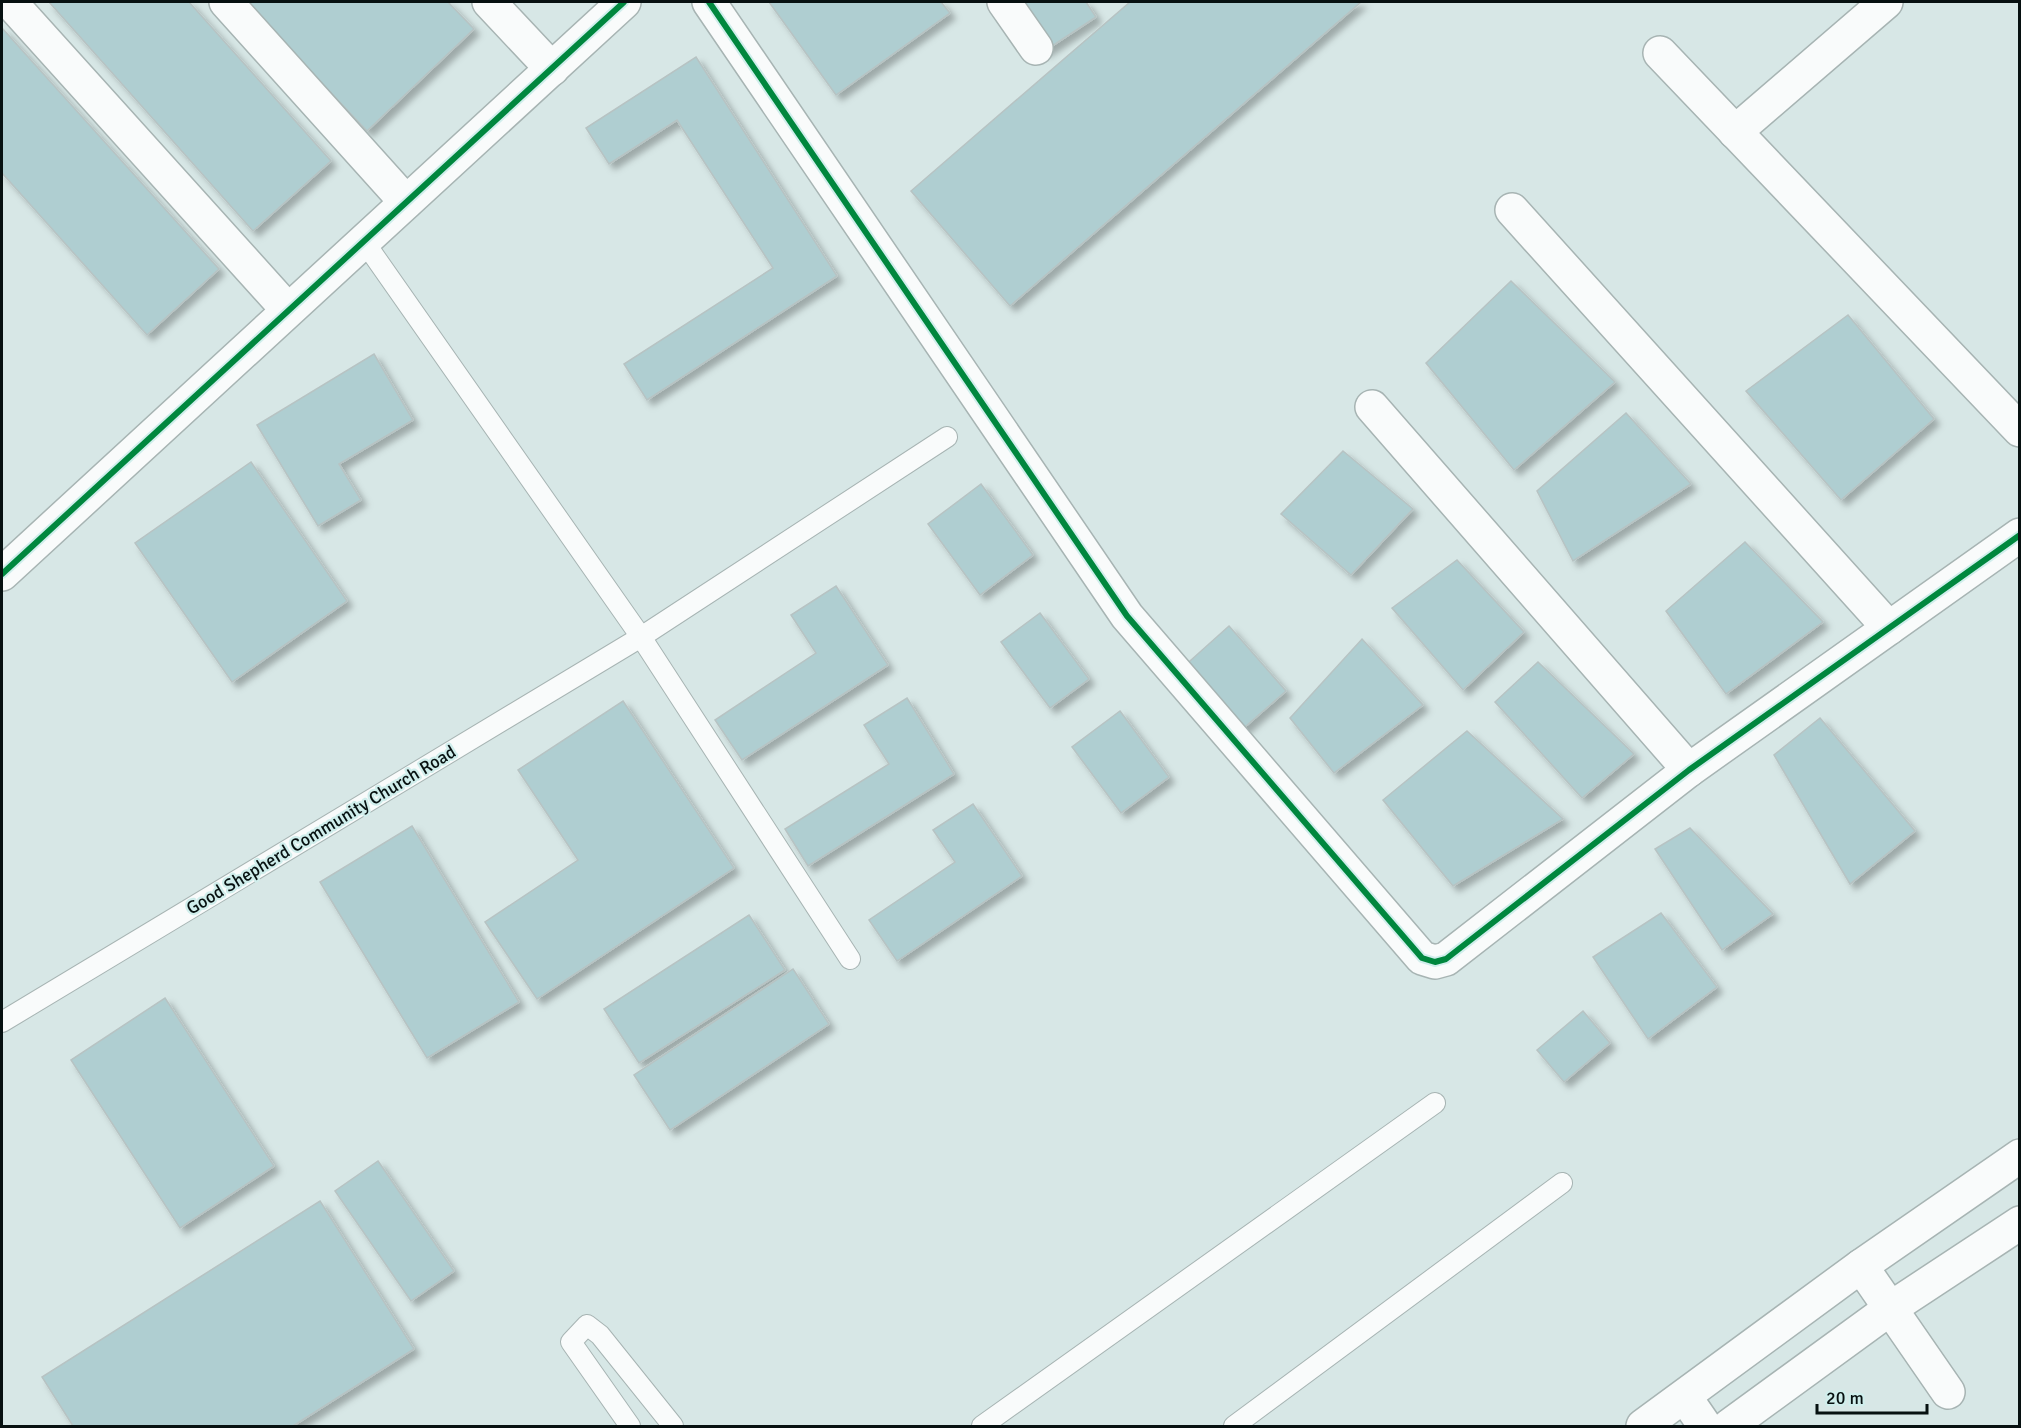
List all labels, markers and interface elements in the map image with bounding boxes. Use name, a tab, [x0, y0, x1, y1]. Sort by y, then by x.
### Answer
street label: Good Shepherd Community Church Road	[182, 741, 460, 919]
scale bar	[1817, 1377, 1926, 1415]
text: 20 m	[1826, 1387, 1864, 1409]

